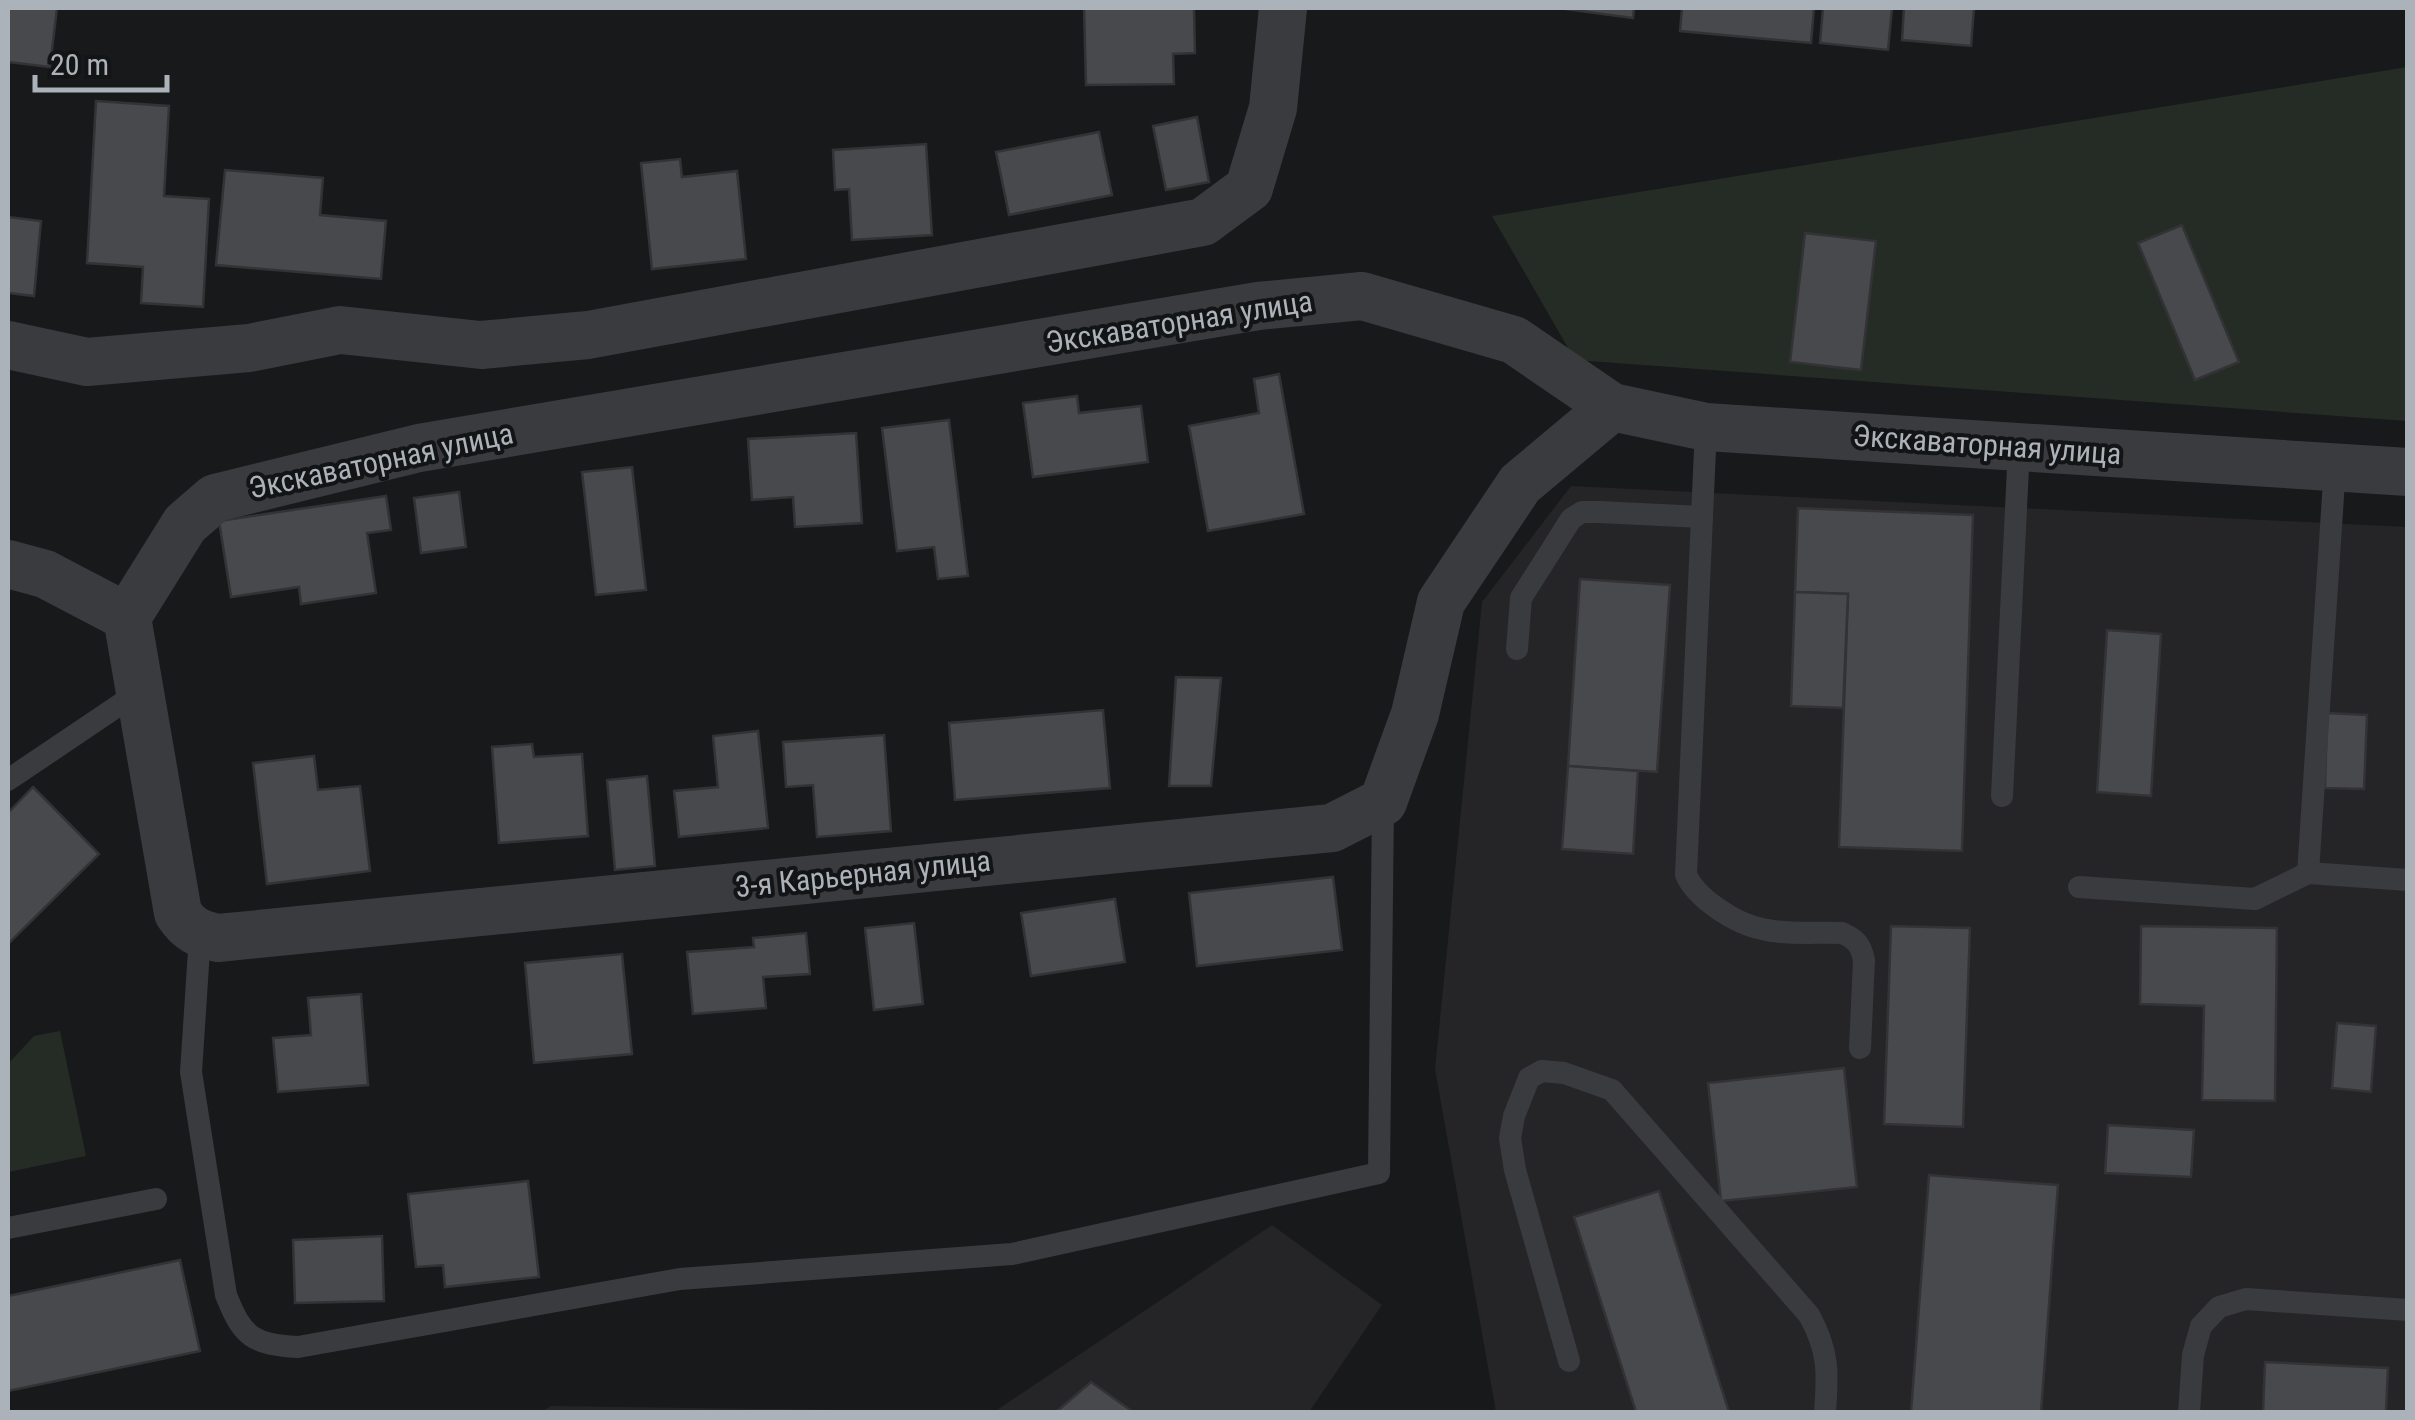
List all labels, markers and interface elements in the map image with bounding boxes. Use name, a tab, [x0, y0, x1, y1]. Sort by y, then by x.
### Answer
scale bar	[35, 30, 168, 92]
text: 20 m	[50, 47, 109, 82]
street label: Экскаваторная улица	[1043, 283, 1315, 360]
street label: Экскаваторная улица	[246, 415, 516, 506]
street label: Экскаваторная улица	[1851, 418, 2123, 471]
street label: 3-я Карьерная улица	[734, 843, 992, 904]

